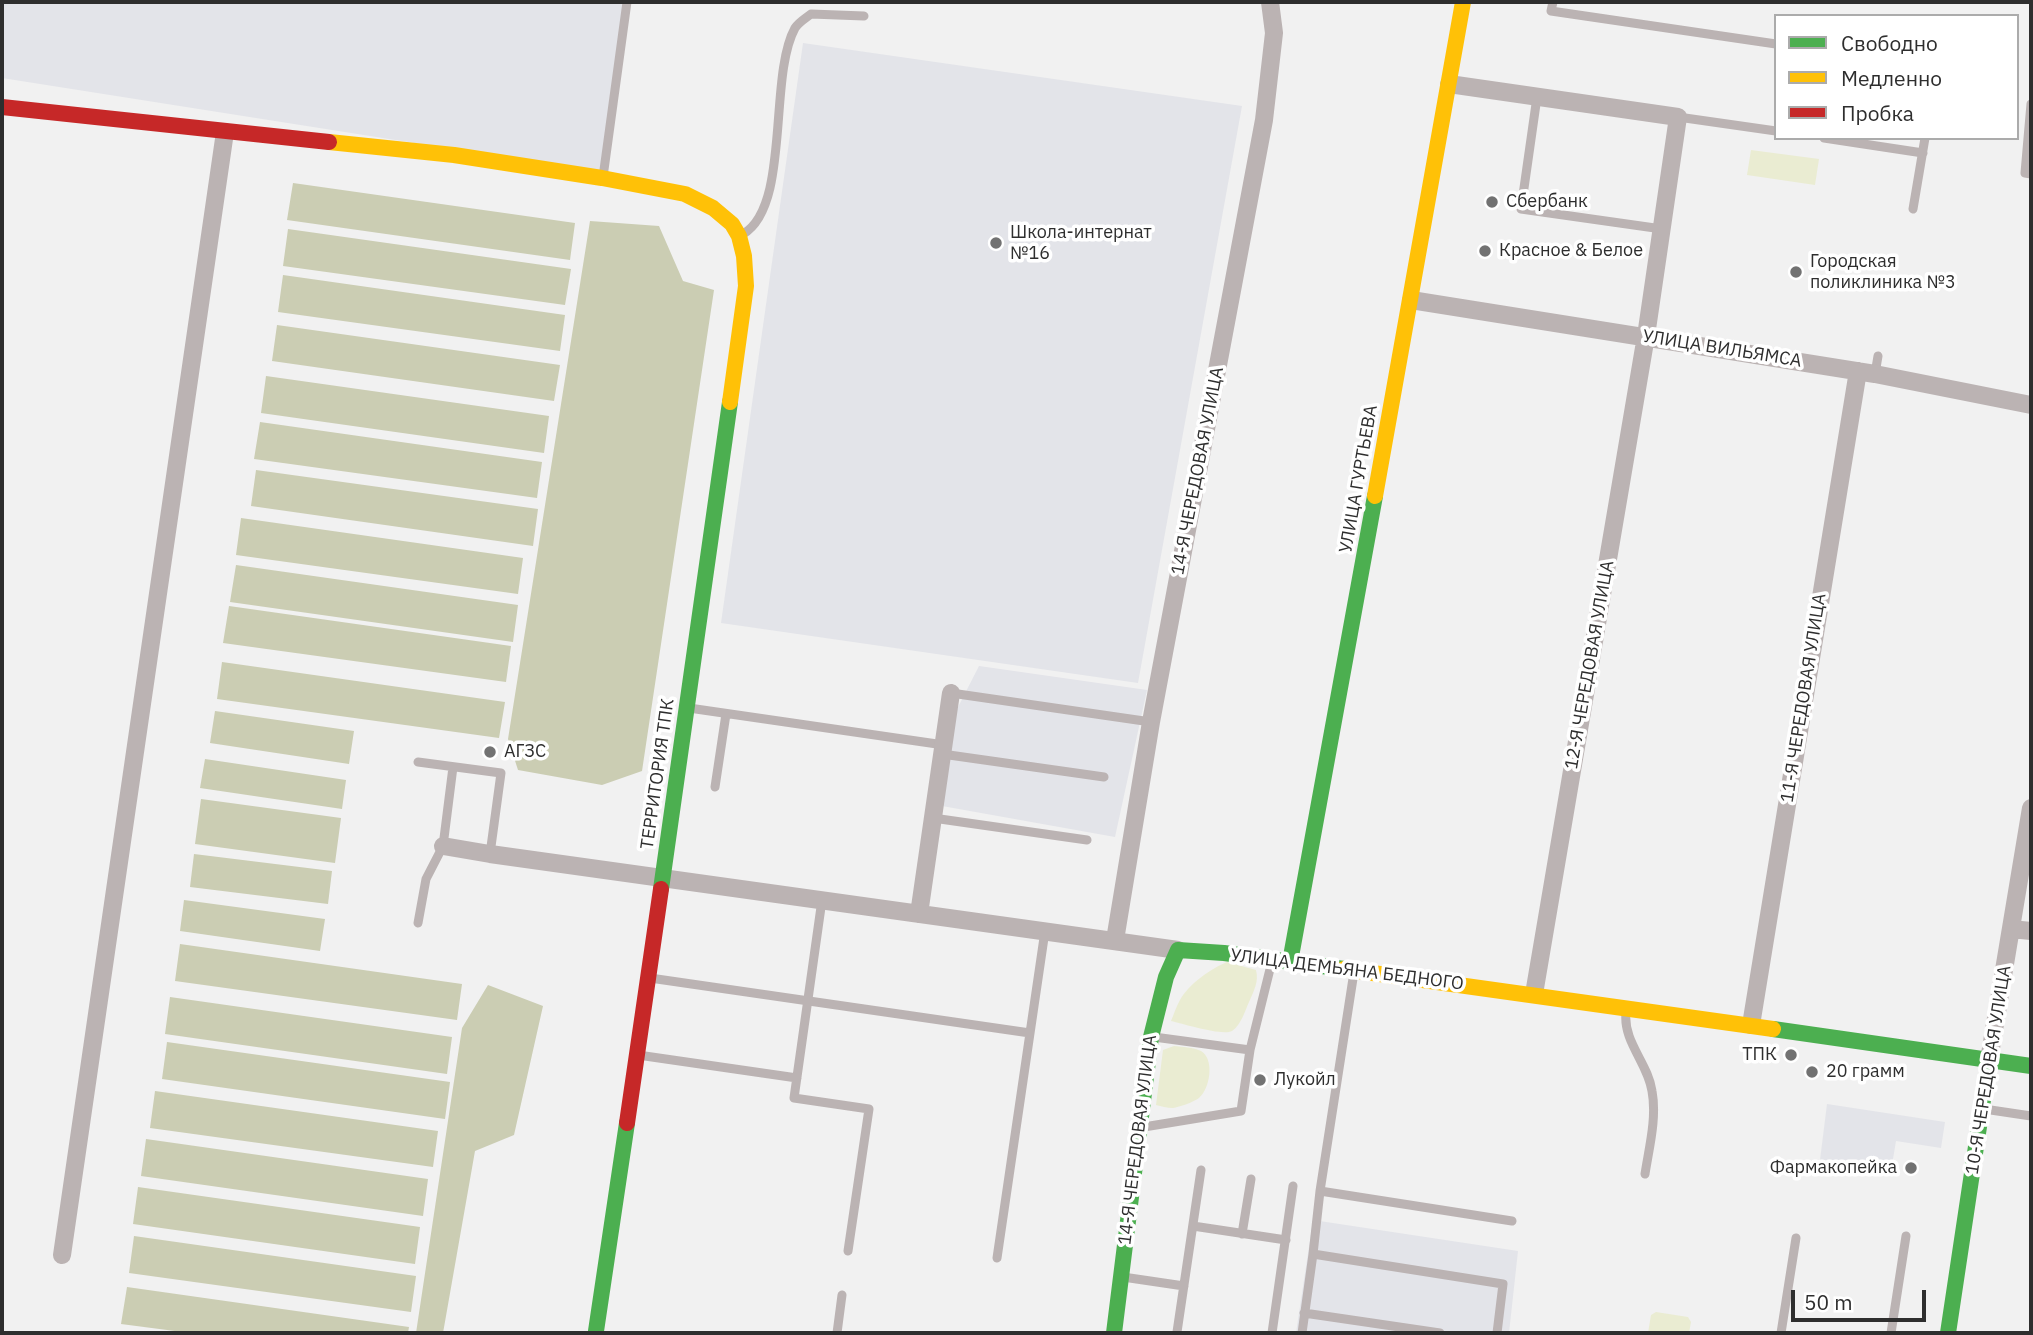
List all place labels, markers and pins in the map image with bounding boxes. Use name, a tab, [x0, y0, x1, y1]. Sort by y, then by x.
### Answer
place label: Сбербанк	[1506, 191, 1588, 213]
marker: Сбербанк	[1484, 194, 1500, 210]
place label: Школа-интернат №16	[1010, 222, 1152, 264]
marker: Школа-интернат №16	[988, 235, 1004, 251]
place label: Красное & Белое	[1499, 240, 1643, 262]
marker: Красное & Белое	[1477, 243, 1493, 259]
place label: Городская поликлиника №3	[1810, 251, 1956, 294]
marker: Городская поликлиника №3	[1788, 264, 1804, 280]
place label: АГЗС	[504, 741, 546, 763]
marker: АГЗС	[482, 744, 498, 760]
place label: ТПК	[1742, 1044, 1777, 1066]
marker: ТПК	[1783, 1047, 1799, 1063]
place label: 20 грамм	[1826, 1061, 1905, 1083]
marker: 20 грамм	[1804, 1064, 1820, 1080]
place label: Лукойл	[1274, 1069, 1336, 1091]
marker: Лукойл	[1252, 1072, 1268, 1088]
place label: Фармакопейка	[1770, 1157, 1897, 1179]
marker: Фармакопейка	[1903, 1160, 1919, 1176]

